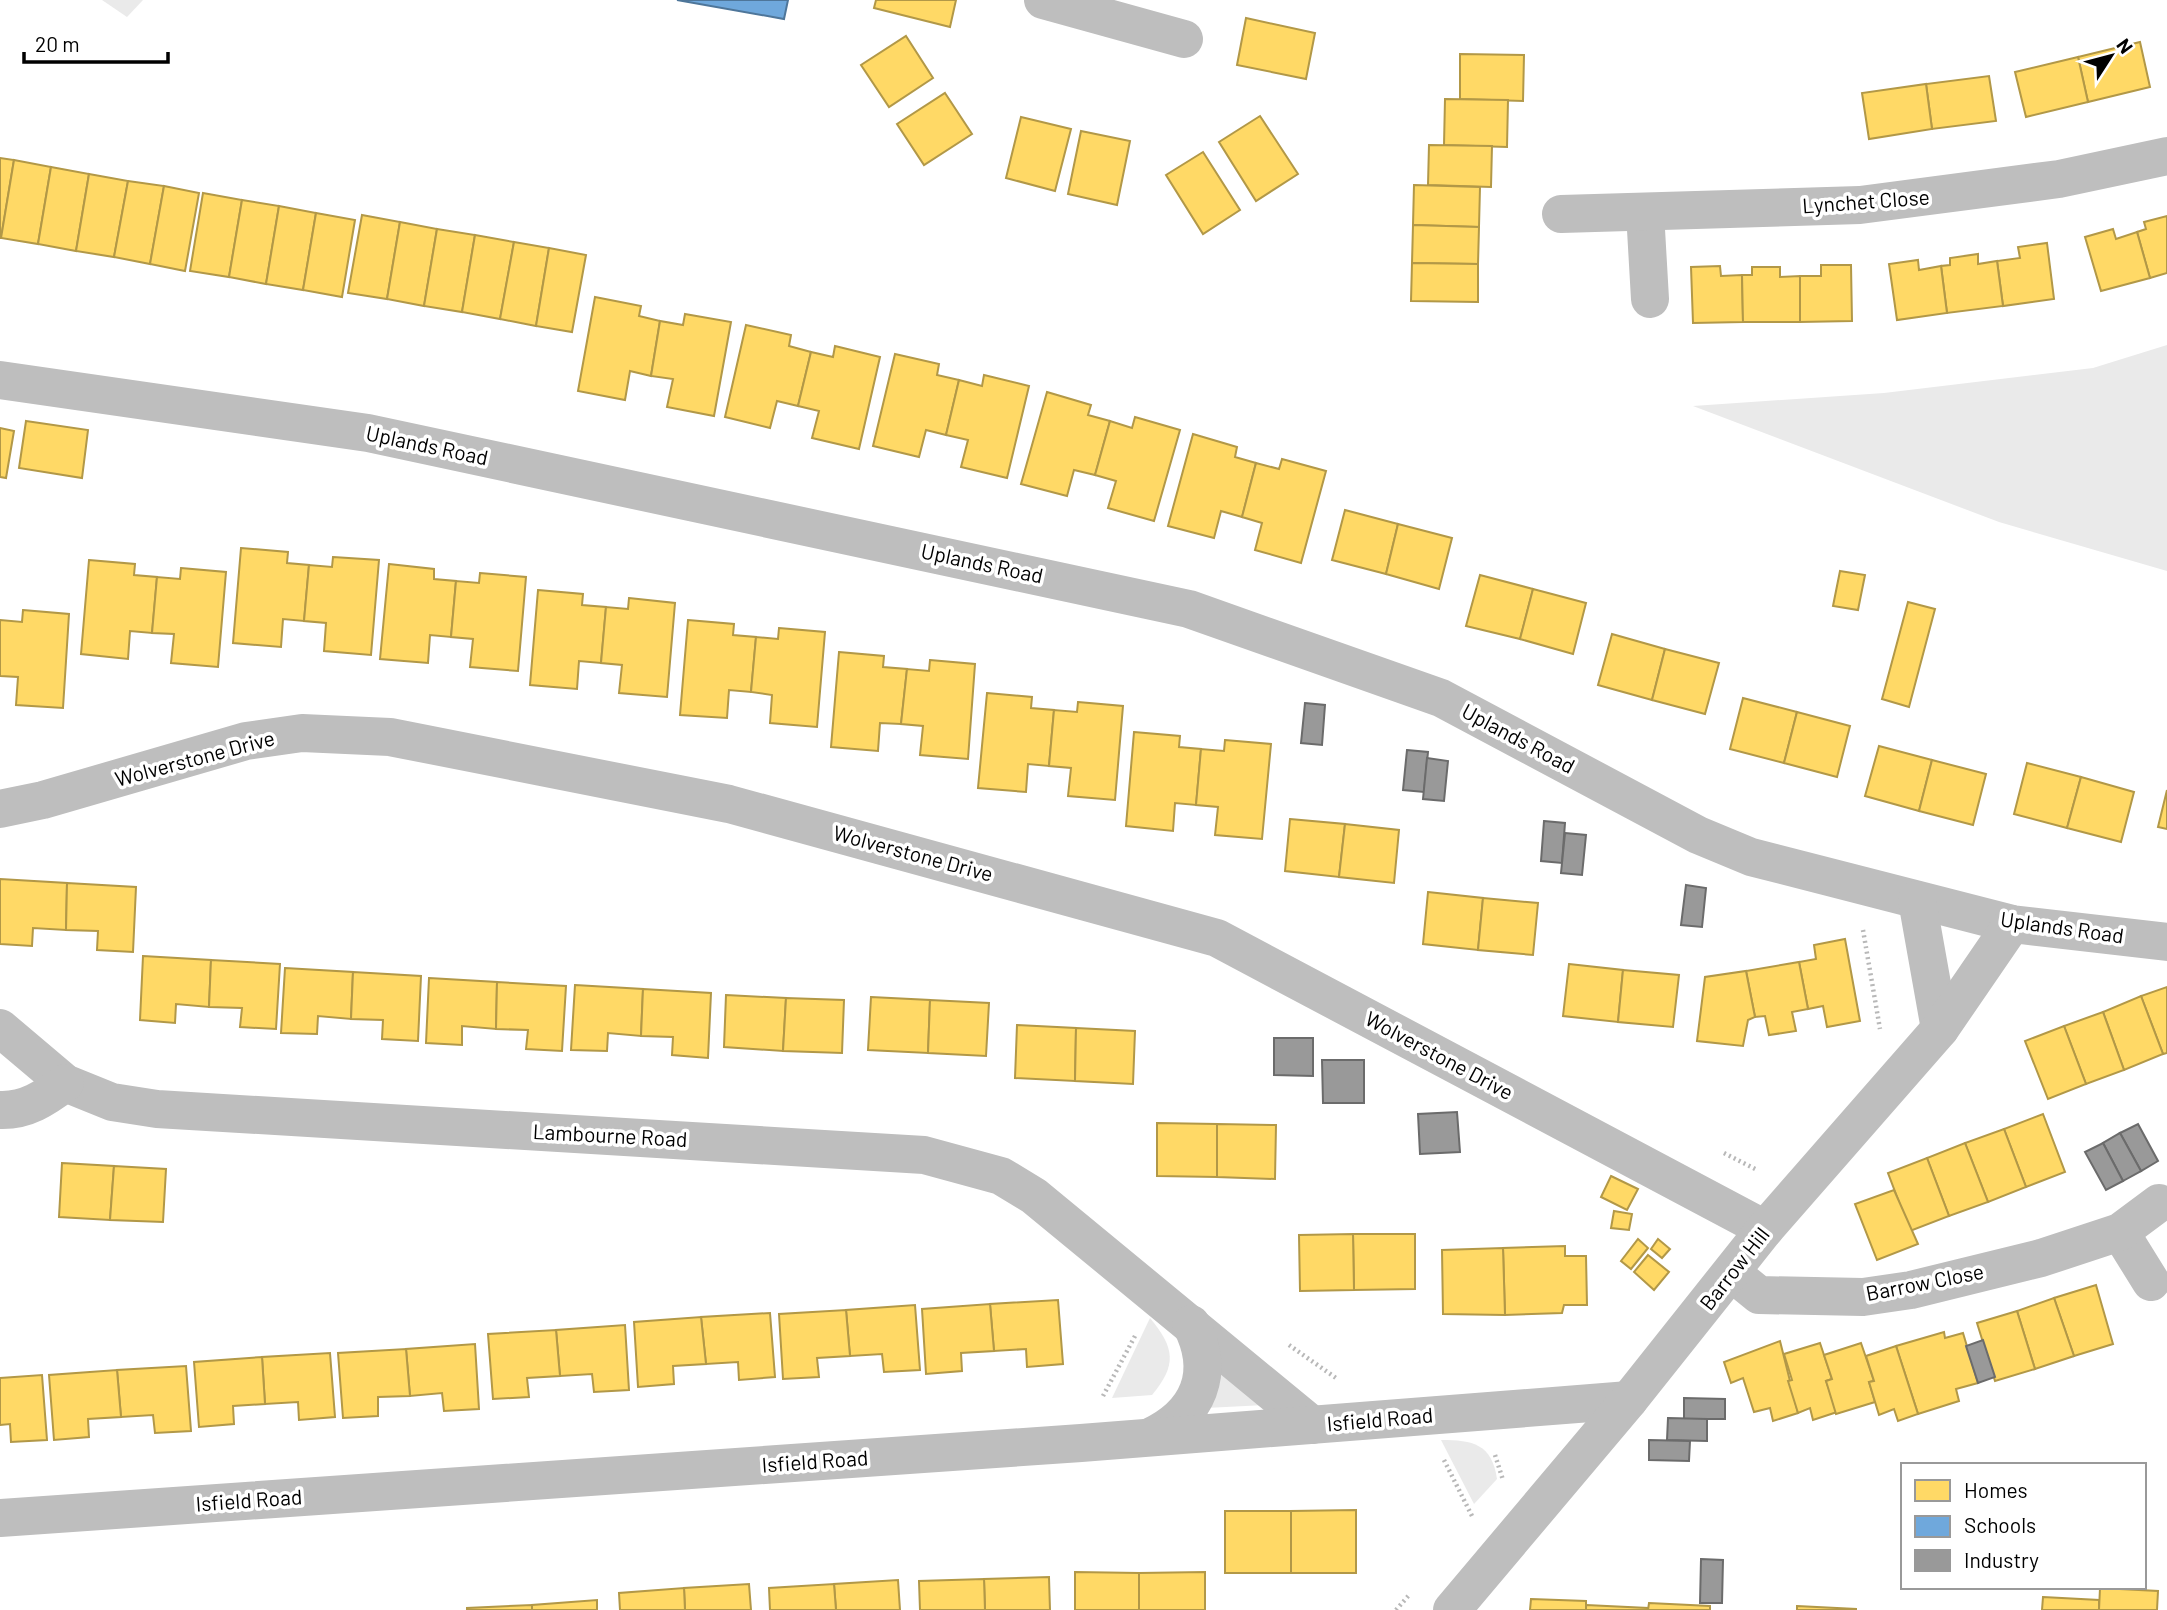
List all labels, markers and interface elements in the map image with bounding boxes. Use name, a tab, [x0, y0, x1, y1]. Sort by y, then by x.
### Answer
scale bar	[24, 21, 168, 65]
north arrow	[2076, 21, 2146, 91]
text: 20 m	[35, 31, 80, 56]
text: N	[2112, 34, 2138, 58]
street label: Lynchet Close	[1801, 184, 1931, 217]
street label: Uplands Road	[364, 419, 491, 470]
street label: Uplands Road	[919, 537, 1046, 588]
street label: Uplands Road	[1458, 697, 1579, 778]
street label: Wolverstone Drive	[112, 724, 277, 791]
street label: Wolverstone Drive	[831, 819, 996, 886]
street label: Uplands Road	[1999, 905, 2125, 948]
street label: Wolverstone Drive	[1361, 1005, 1518, 1104]
street label: Lambourne Road	[532, 1118, 688, 1151]
street label: Barrow Hill	[1694, 1222, 1774, 1314]
street label: Barrow Close	[1864, 1258, 1986, 1305]
street label: Isfield Road	[1326, 1401, 1434, 1436]
street label: Isfield Road	[761, 1444, 869, 1477]
legend	[1901, 1463, 2146, 1589]
text: Homes	[1964, 1477, 2028, 1502]
street label: Isfield Road	[195, 1483, 303, 1516]
text: Schools	[1964, 1512, 2036, 1537]
text: Industry	[1964, 1547, 2039, 1572]

